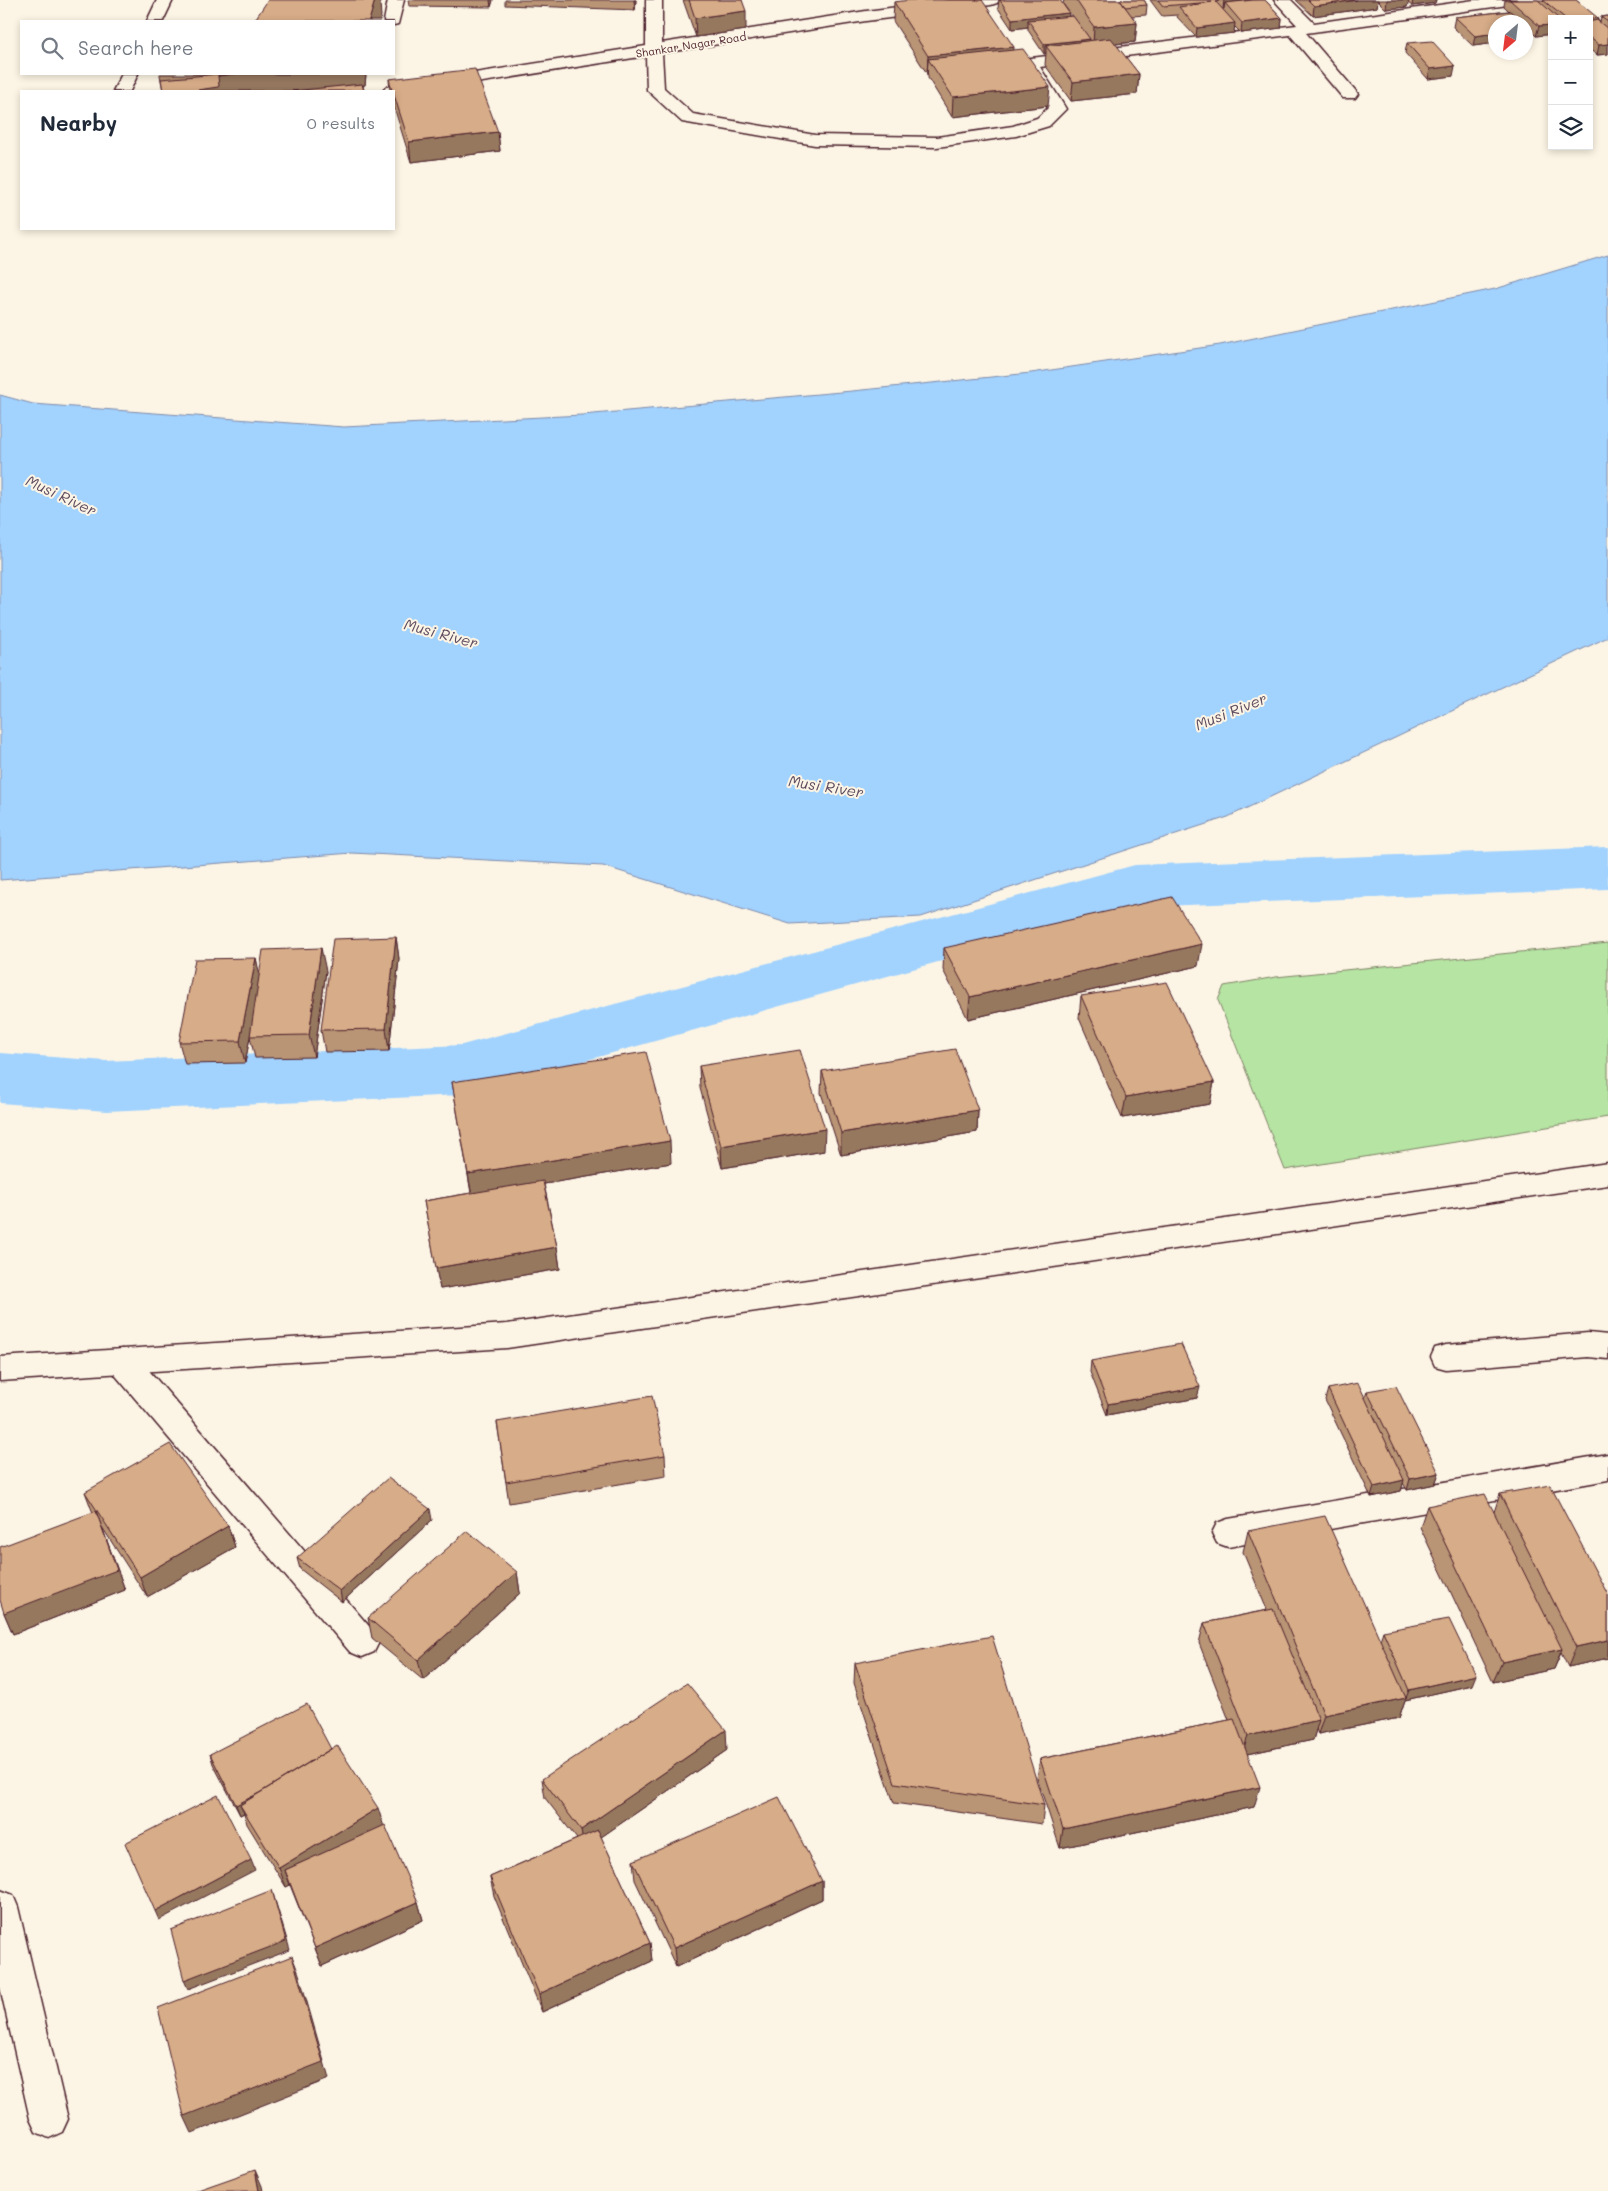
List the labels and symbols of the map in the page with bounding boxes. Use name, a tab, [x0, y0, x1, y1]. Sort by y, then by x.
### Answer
north arrow	[1488, 15, 1533, 60]
street label: Shankar Nagar Road	[635, 28, 747, 61]
water label: Musi River	[23, 470, 100, 520]
water label: Musi River	[402, 614, 481, 653]
water label: Musi River	[1192, 687, 1270, 735]
water label: Musi River	[787, 770, 866, 802]

